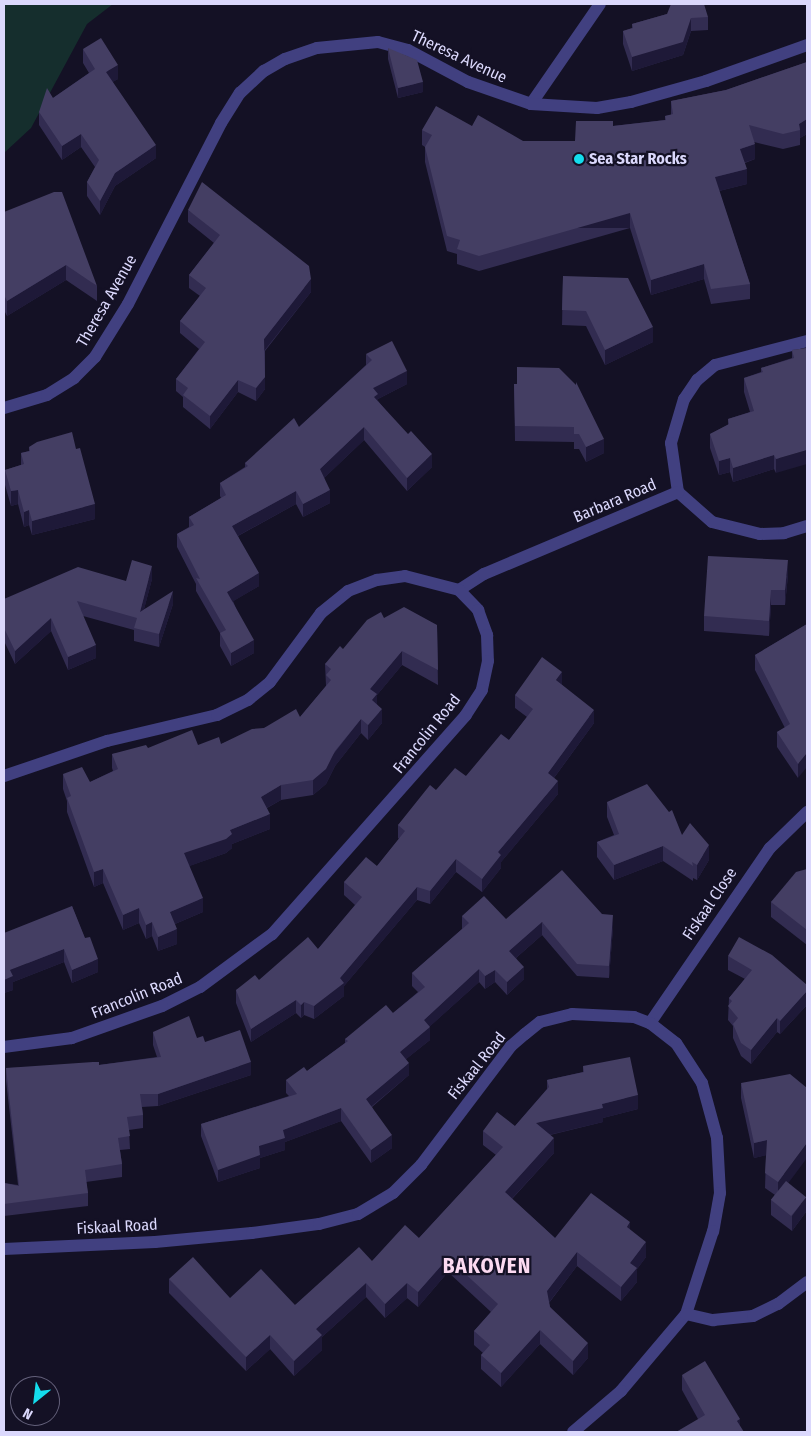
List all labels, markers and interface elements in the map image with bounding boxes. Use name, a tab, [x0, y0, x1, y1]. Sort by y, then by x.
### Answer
street label: Theresa Avenue	[408, 26, 510, 88]
place label: Sea Star Rocks	[589, 149, 687, 169]
marker: Sea Star Rocks	[573, 153, 585, 165]
street label: Theresa Avenue	[73, 252, 141, 350]
street label: Barbara Road	[571, 475, 659, 527]
street label: Francolin Road	[389, 691, 465, 777]
street label: Fiskaal Close	[679, 864, 741, 944]
street label: Francolin Road	[89, 969, 185, 1023]
street label: Fiskaal Road	[444, 1028, 510, 1104]
street label: Fiskaal Road	[76, 1215, 158, 1239]
district label: BAKOVEN	[442, 1253, 532, 1279]
north arrow	[10, 1376, 60, 1426]
text: N	[20, 1404, 36, 1423]

